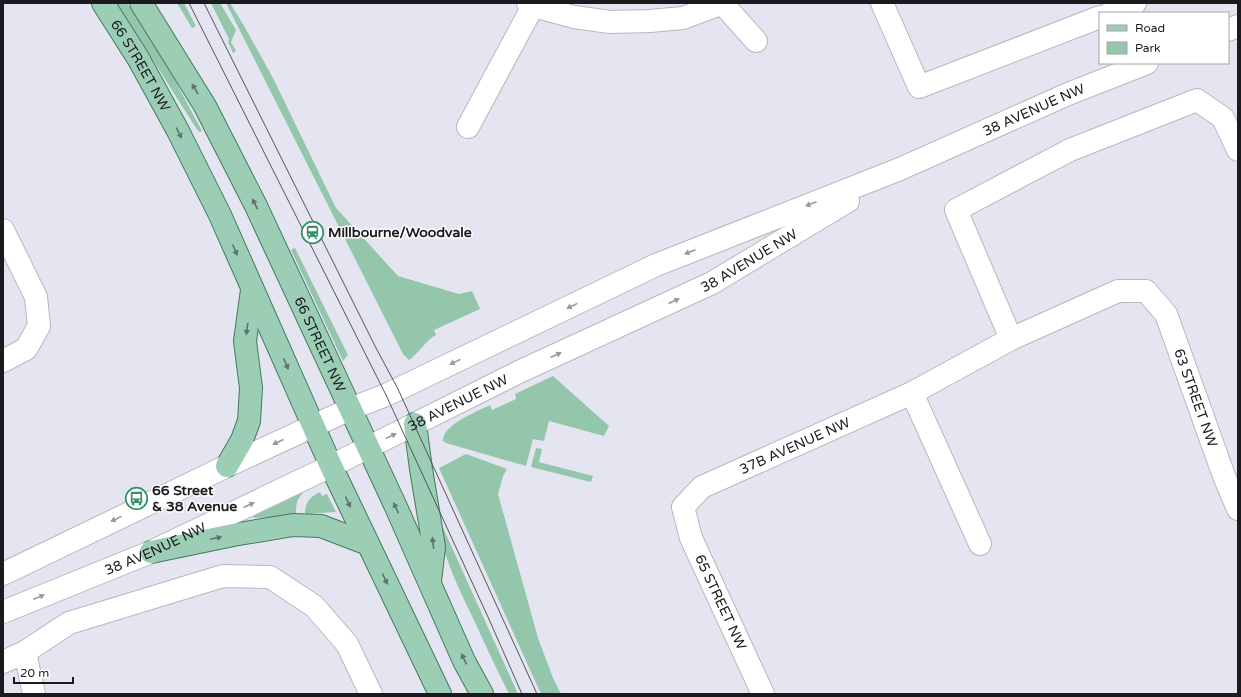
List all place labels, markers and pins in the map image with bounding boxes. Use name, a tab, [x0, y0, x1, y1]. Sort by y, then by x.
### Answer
station icon: Millbourne/Woodvale	[299, 219, 325, 245]
place label: Millbourne/Woodvale	[328, 224, 472, 241]
place label: 66 Street & 38 Avenue	[152, 482, 237, 515]
bus stop icon: 66 Street & 38 Avenue	[124, 485, 150, 511]

